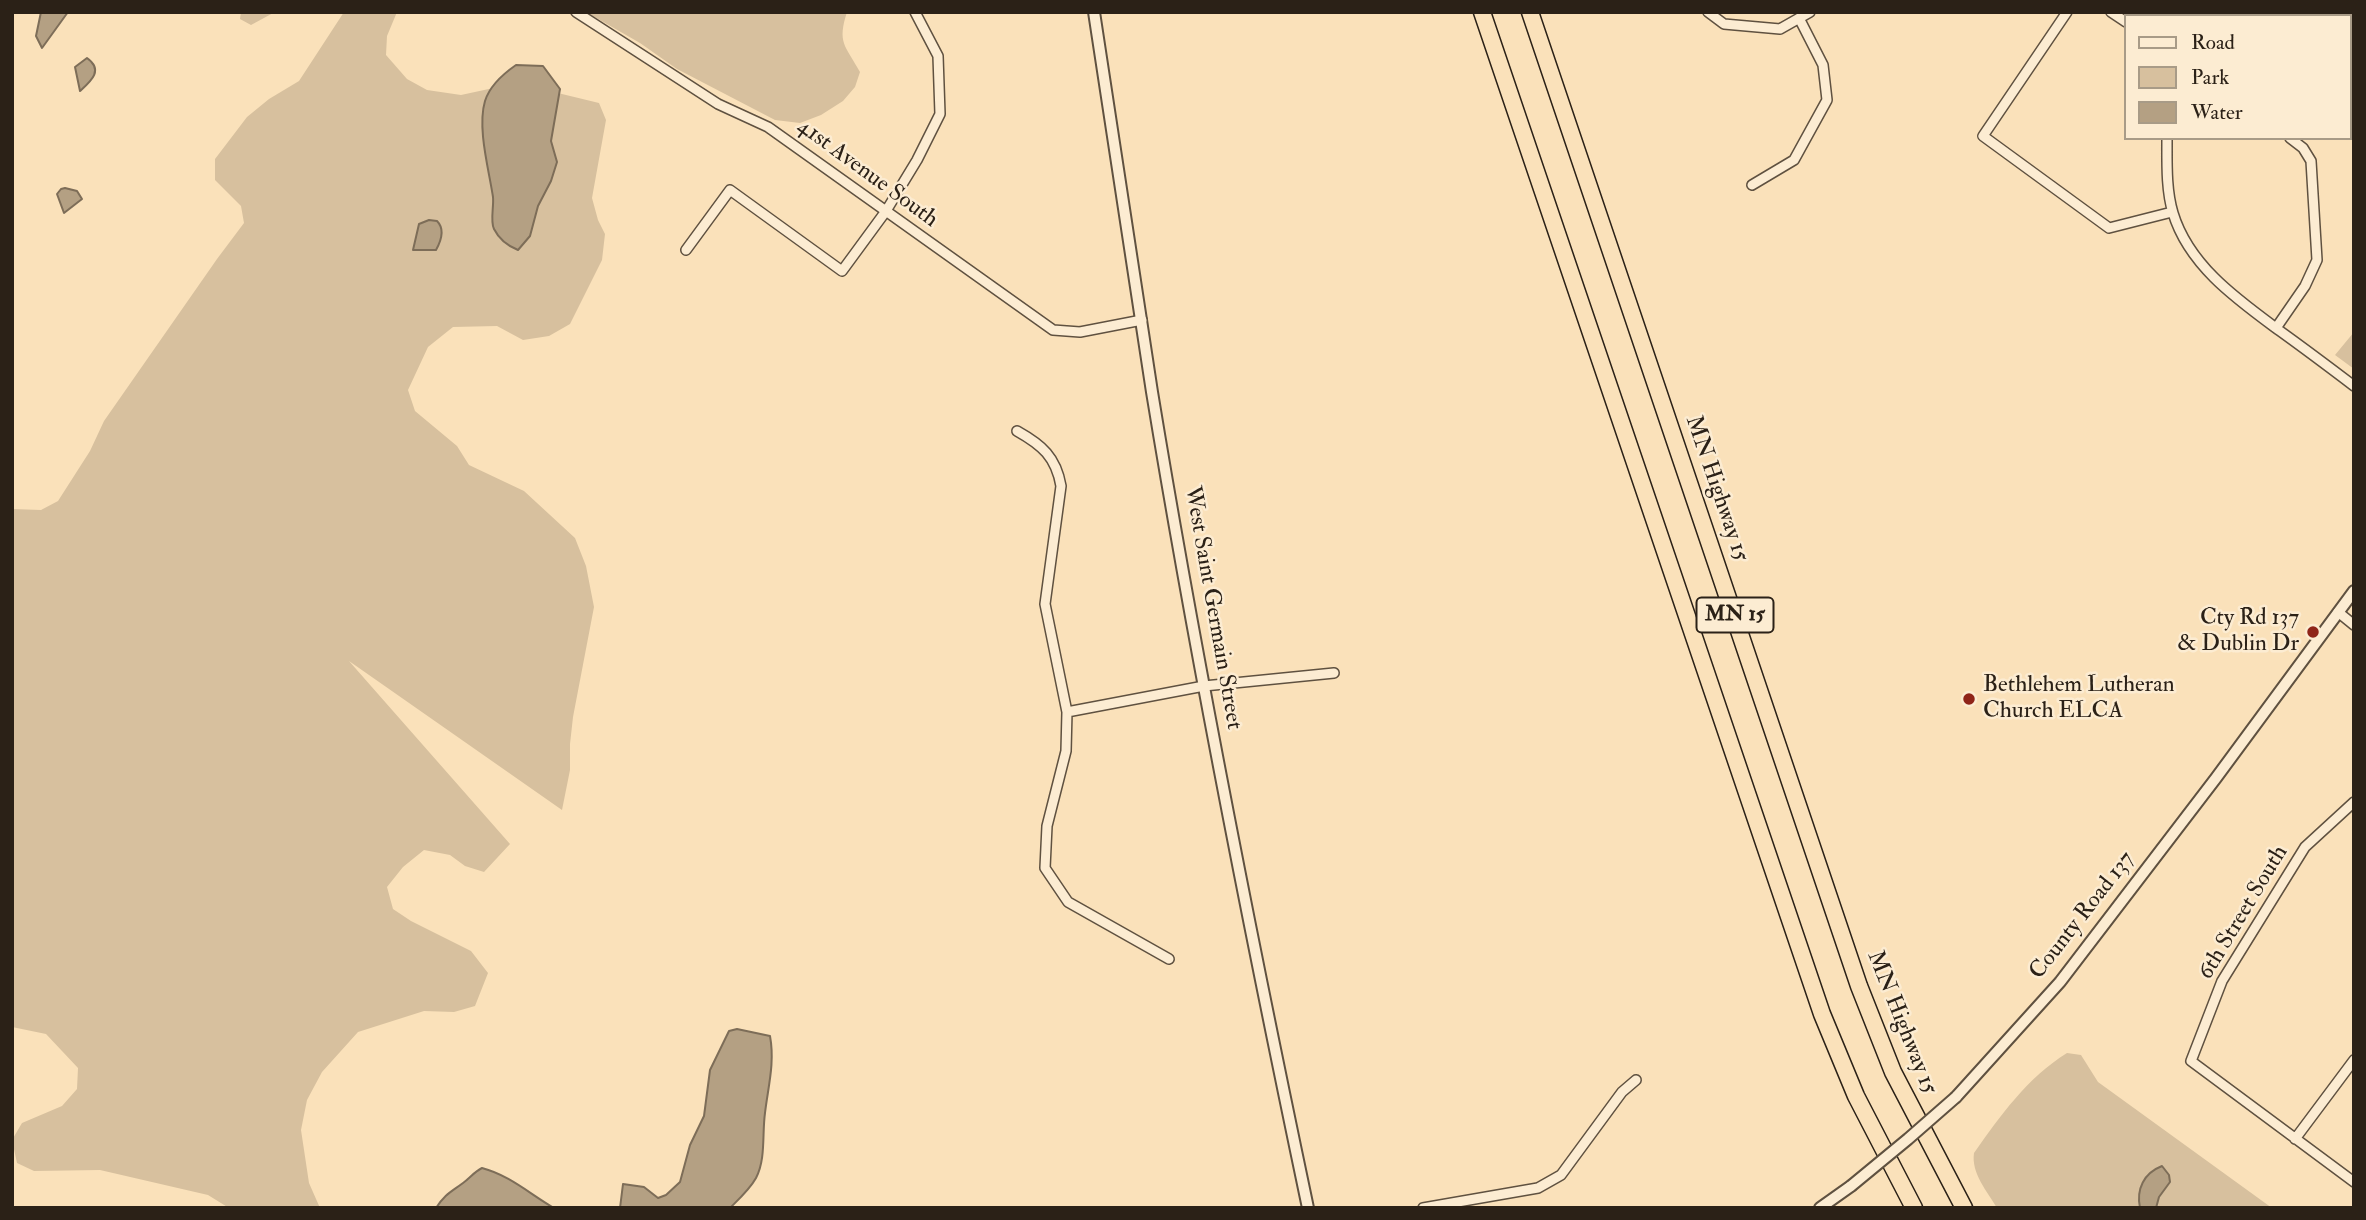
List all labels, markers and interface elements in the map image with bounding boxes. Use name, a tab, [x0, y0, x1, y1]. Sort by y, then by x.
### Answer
legend	[2124, 14, 2352, 140]
text: Road	[2191, 29, 2235, 56]
text: Park	[2191, 64, 2229, 91]
text: Water	[2191, 99, 2243, 126]
street label: 41st Avenue South	[791, 114, 943, 234]
street label: MN Highway 15	[1678, 413, 1754, 565]
street label: West Saint Germain Street	[1177, 484, 1247, 732]
road number: MN 15	[1696, 598, 1774, 632]
place label: Cty Rd 137 & Dublin Dr	[2177, 605, 2299, 659]
marker: Cty Rd 137 & Dublin Dr	[2305, 624, 2321, 640]
place label: Bethlehem Lutheran Church ELCA	[1983, 672, 2174, 726]
marker: Bethlehem Lutheran Church ELCA	[1961, 691, 1977, 707]
street label: 6th Street South	[2193, 841, 2295, 985]
street label: County Road 137	[2025, 847, 2141, 985]
street label: MN Highway 15	[1860, 947, 1942, 1099]

